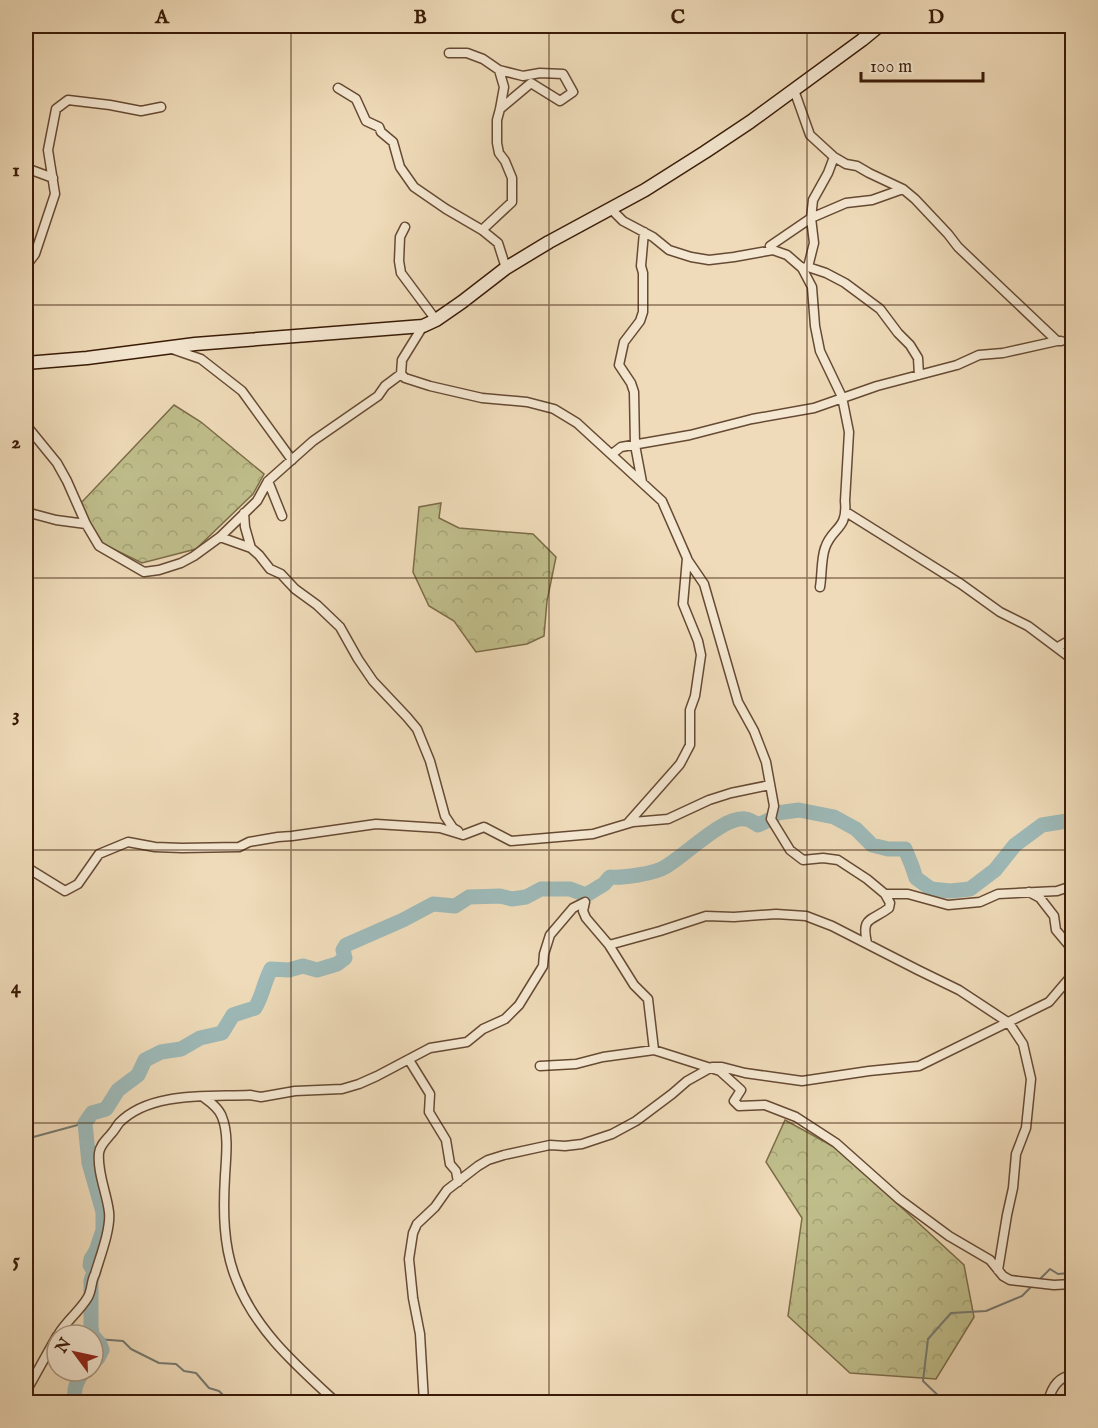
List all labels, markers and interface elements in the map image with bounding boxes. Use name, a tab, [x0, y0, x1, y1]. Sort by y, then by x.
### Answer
text: A	[154, 5, 170, 30]
text: B	[413, 5, 427, 30]
text: C	[671, 5, 685, 30]
text: D	[928, 5, 944, 30]
scale bar	[861, 45, 982, 83]
text: 100 m	[870, 56, 912, 79]
text: 1	[12, 158, 20, 183]
text: 2	[11, 430, 21, 455]
text: 3	[12, 703, 20, 728]
text: 4	[11, 975, 22, 1000]
text: 5	[12, 1248, 20, 1273]
north arrow	[45, 1323, 105, 1383]
text: N	[51, 1335, 76, 1358]

